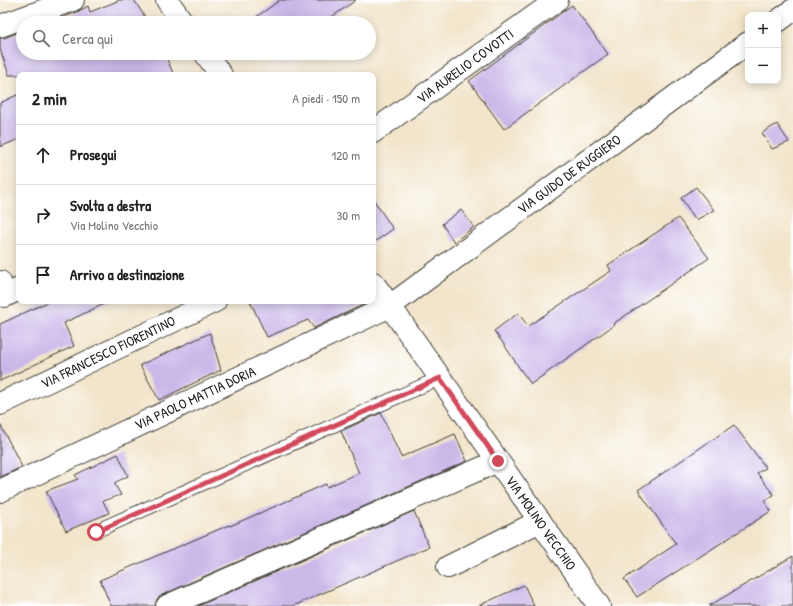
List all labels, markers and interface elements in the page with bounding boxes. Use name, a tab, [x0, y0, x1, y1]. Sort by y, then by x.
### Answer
map controls	[745, 12, 781, 84]
button: +	[745, 12, 781, 48]
search box	[16, 16, 376, 60]
street label: VIA AURELIO COVOTTI	[412, 24, 517, 107]
icon: search	[30, 27, 52, 49]
text: Cerca qui	[62, 28, 113, 49]
button: −	[745, 48, 781, 84]
text: 2 min	[32, 87, 67, 110]
text: A piedi · 150 m	[293, 89, 360, 107]
street label: VIA GUIDO DE RUGGIERO	[513, 129, 625, 218]
icon: ahead	[32, 144, 54, 166]
text: Prosegui	[70, 144, 117, 165]
text: 120 m	[332, 146, 360, 164]
text: Svolta a destra	[70, 195, 151, 216]
icon: right	[32, 204, 54, 226]
text: 30 m	[337, 206, 360, 224]
text: Via Molino Vecchio	[70, 216, 158, 234]
icon: arrive	[32, 264, 54, 286]
text: Arrivo a destinazione	[70, 264, 184, 285]
street label: VIA FRANCESCO FIORENTINO	[37, 311, 178, 392]
street label: VIA PAOLO MATTIA DORIA	[131, 361, 258, 434]
route end	[489, 452, 507, 470]
street label: VIA MOLINO VECCHIO	[502, 472, 581, 574]
route start	[87, 523, 105, 541]

